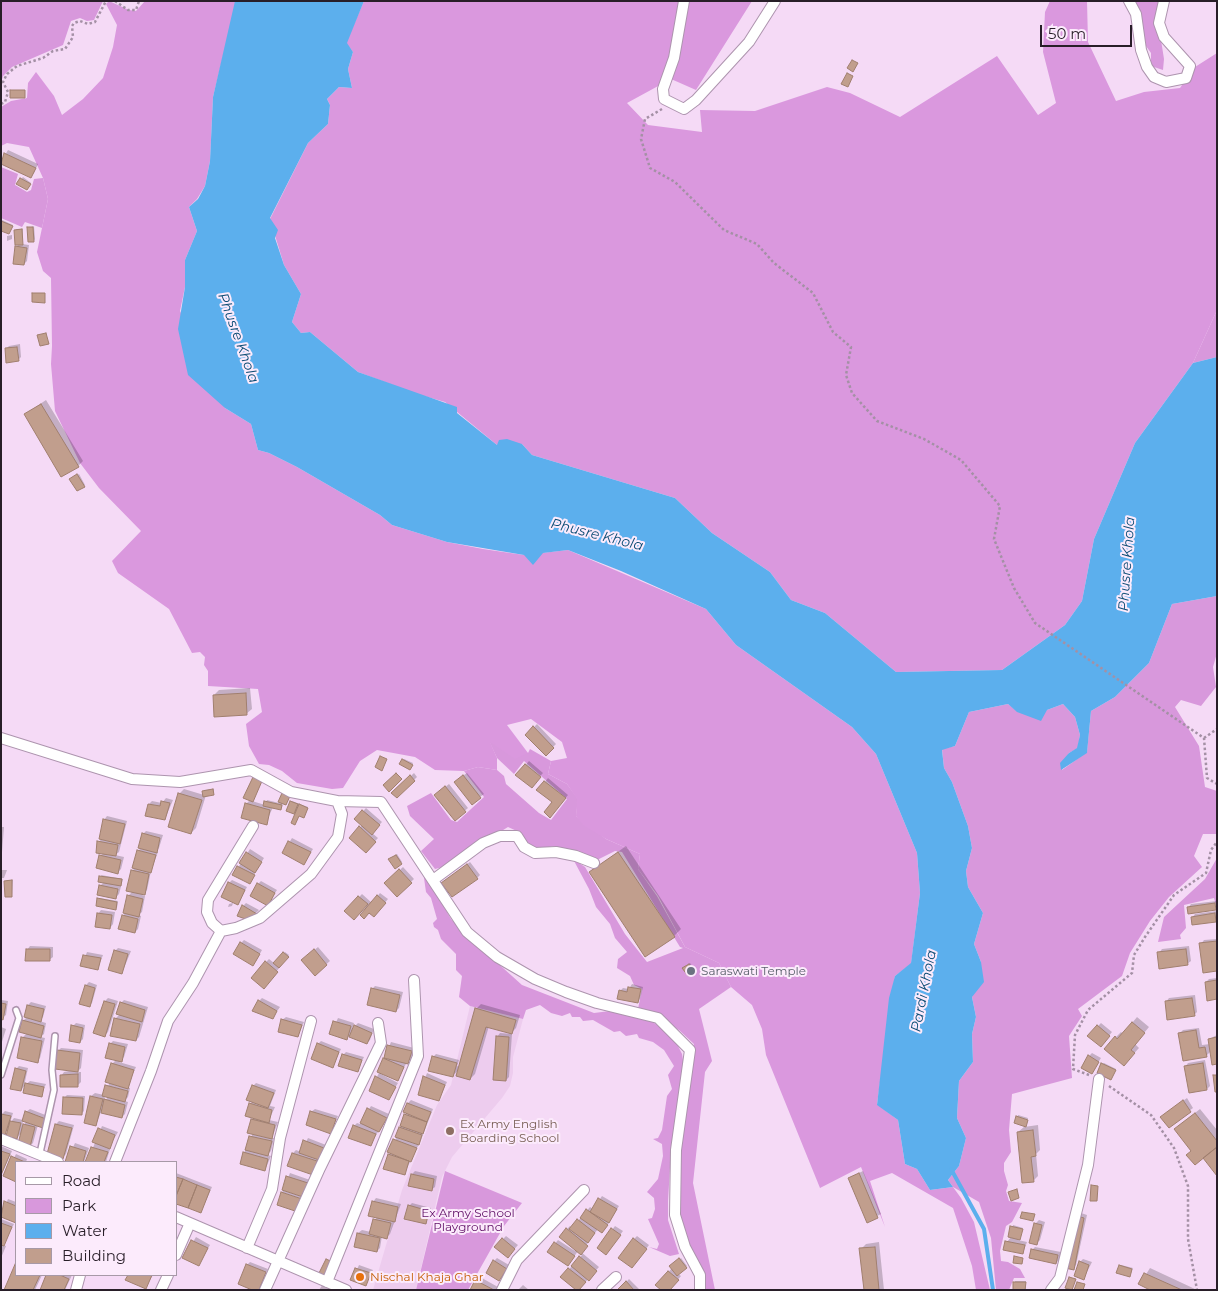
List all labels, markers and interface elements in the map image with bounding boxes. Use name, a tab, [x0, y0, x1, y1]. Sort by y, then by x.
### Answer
scale bar	[1043, 15, 1136, 47]
text: 50 m	[1048, 24, 1086, 43]
water label: Phusre Khola	[214, 291, 262, 385]
water label: Phusre Khola	[549, 515, 645, 555]
water label: Phusre Khola	[1115, 516, 1139, 612]
water label: Pardi Khola	[908, 949, 940, 1033]
place label: Saraswati Temple	[701, 964, 806, 978]
marker: Saraswati Temple	[685, 965, 697, 977]
place label: Ex Army English Boarding School	[460, 1117, 560, 1145]
marker: Ex Army English Boarding School	[444, 1125, 456, 1137]
legend	[15, 1161, 178, 1276]
text: Road	[62, 1171, 101, 1190]
text: Park	[62, 1196, 96, 1215]
park label: Ex Army School Playground	[421, 1206, 515, 1234]
text: Water	[62, 1221, 108, 1240]
text: Building	[62, 1246, 126, 1265]
place label: Nischal Khaja Ghar	[370, 1270, 484, 1284]
marker: Nischal Khaja Ghar	[354, 1271, 366, 1283]

